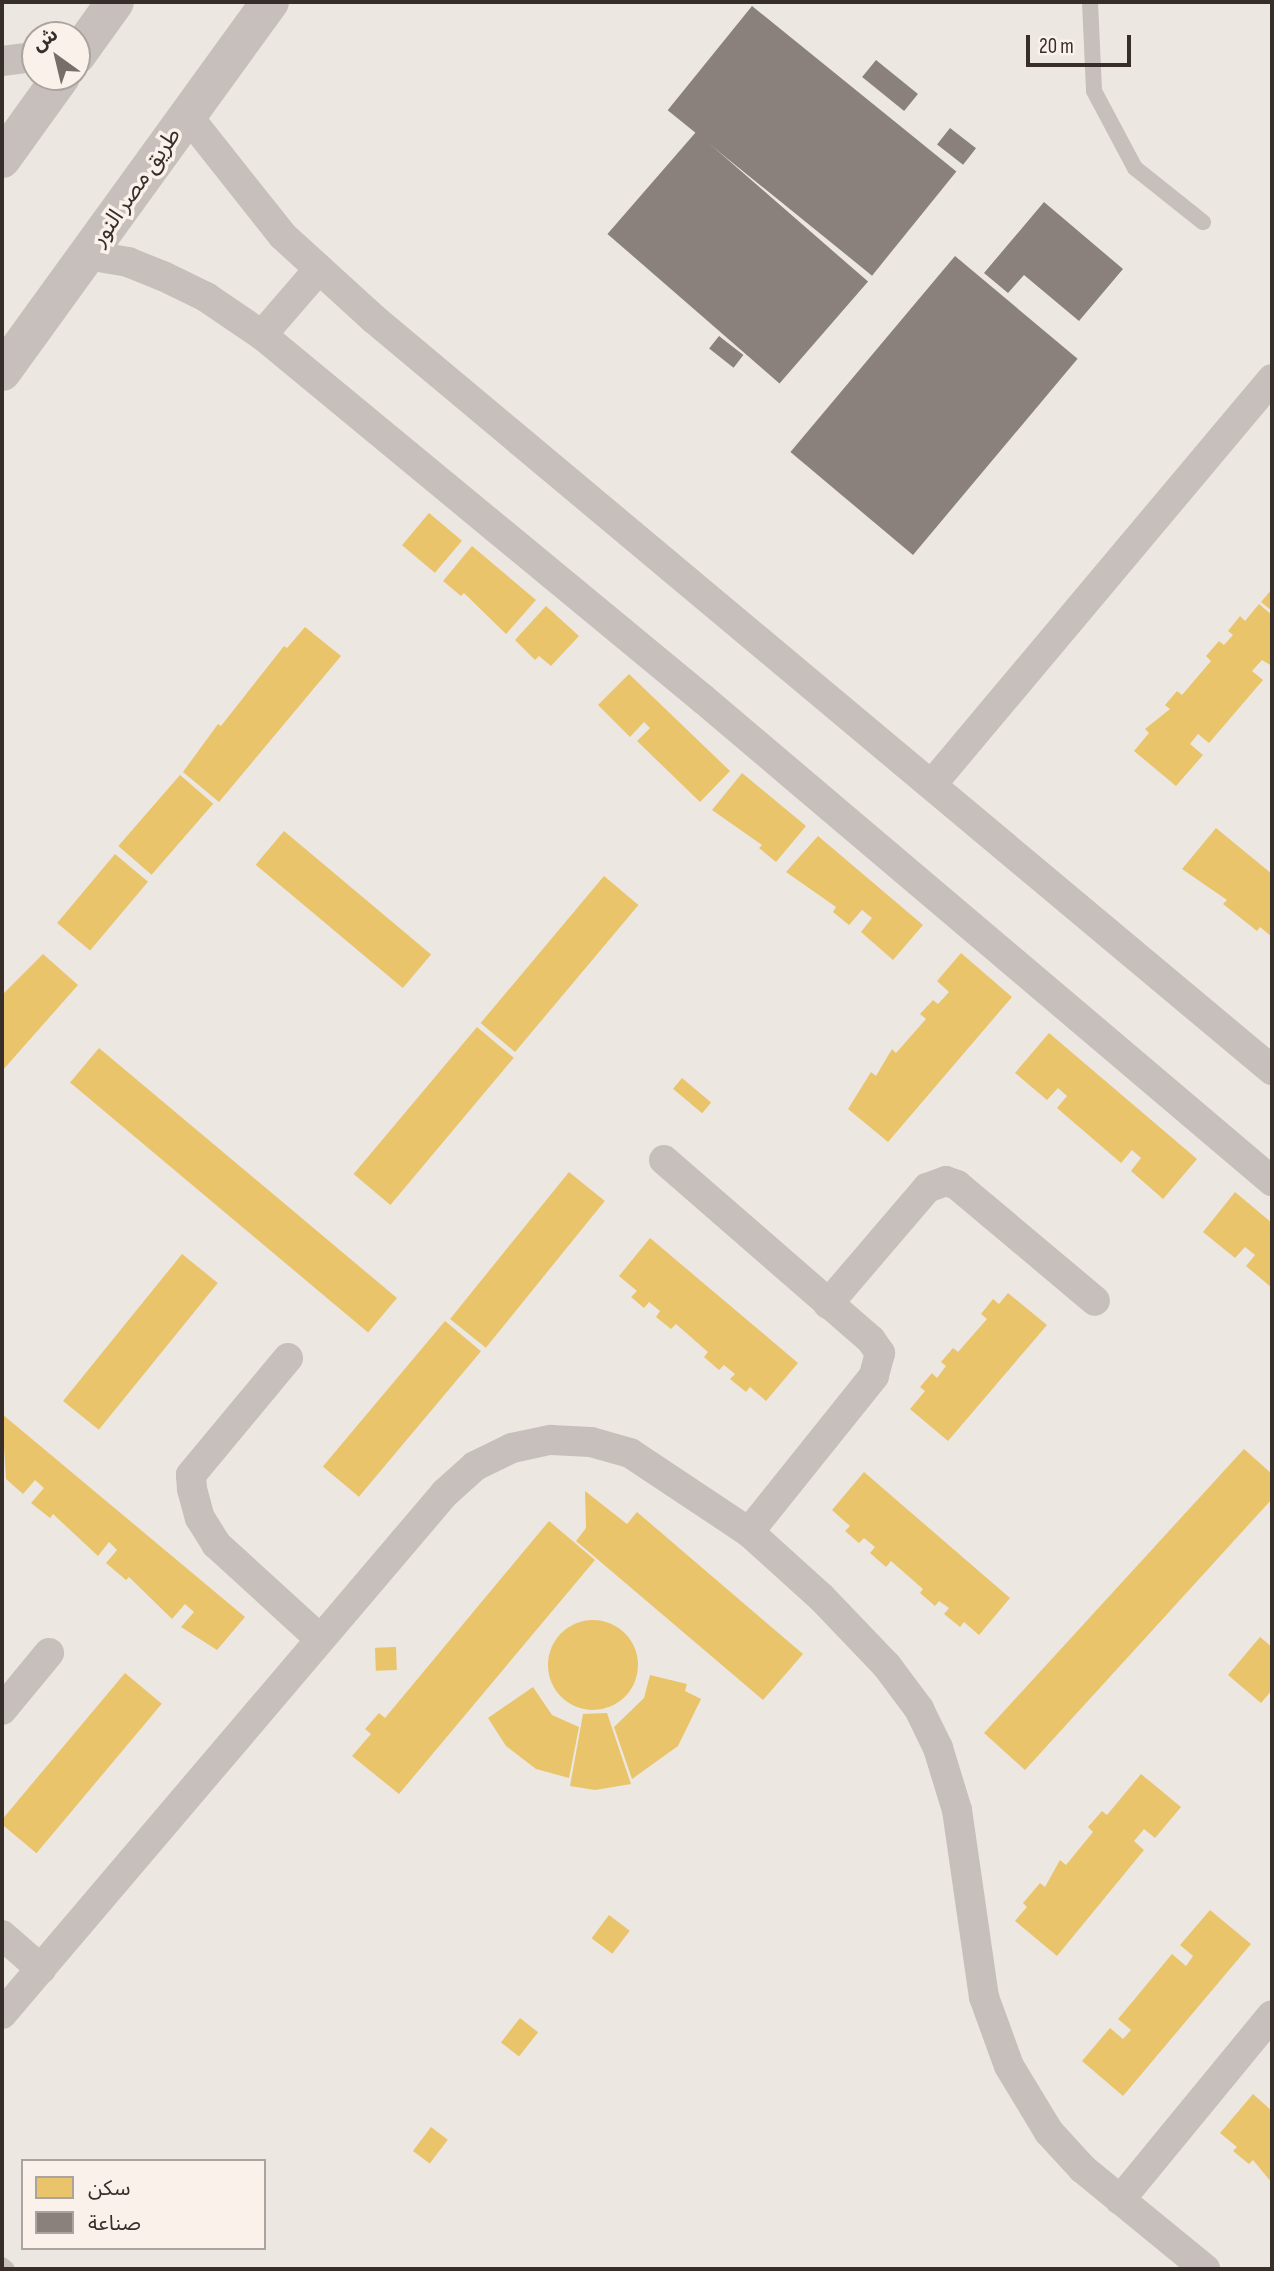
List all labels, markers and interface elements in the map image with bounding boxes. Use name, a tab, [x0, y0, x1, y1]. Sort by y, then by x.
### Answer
north arrow	[21, 21, 91, 91]
scale bar	[1029, 21, 1134, 65]
text: ش	[28, 23, 62, 57]
text: 20 m	[1039, 34, 1074, 59]
street label: طريق مصر النور	[85, 122, 187, 252]
legend	[21, 2159, 266, 2250]
text: سكن	[88, 2176, 130, 2201]
text: صناعة	[88, 2211, 141, 2236]

